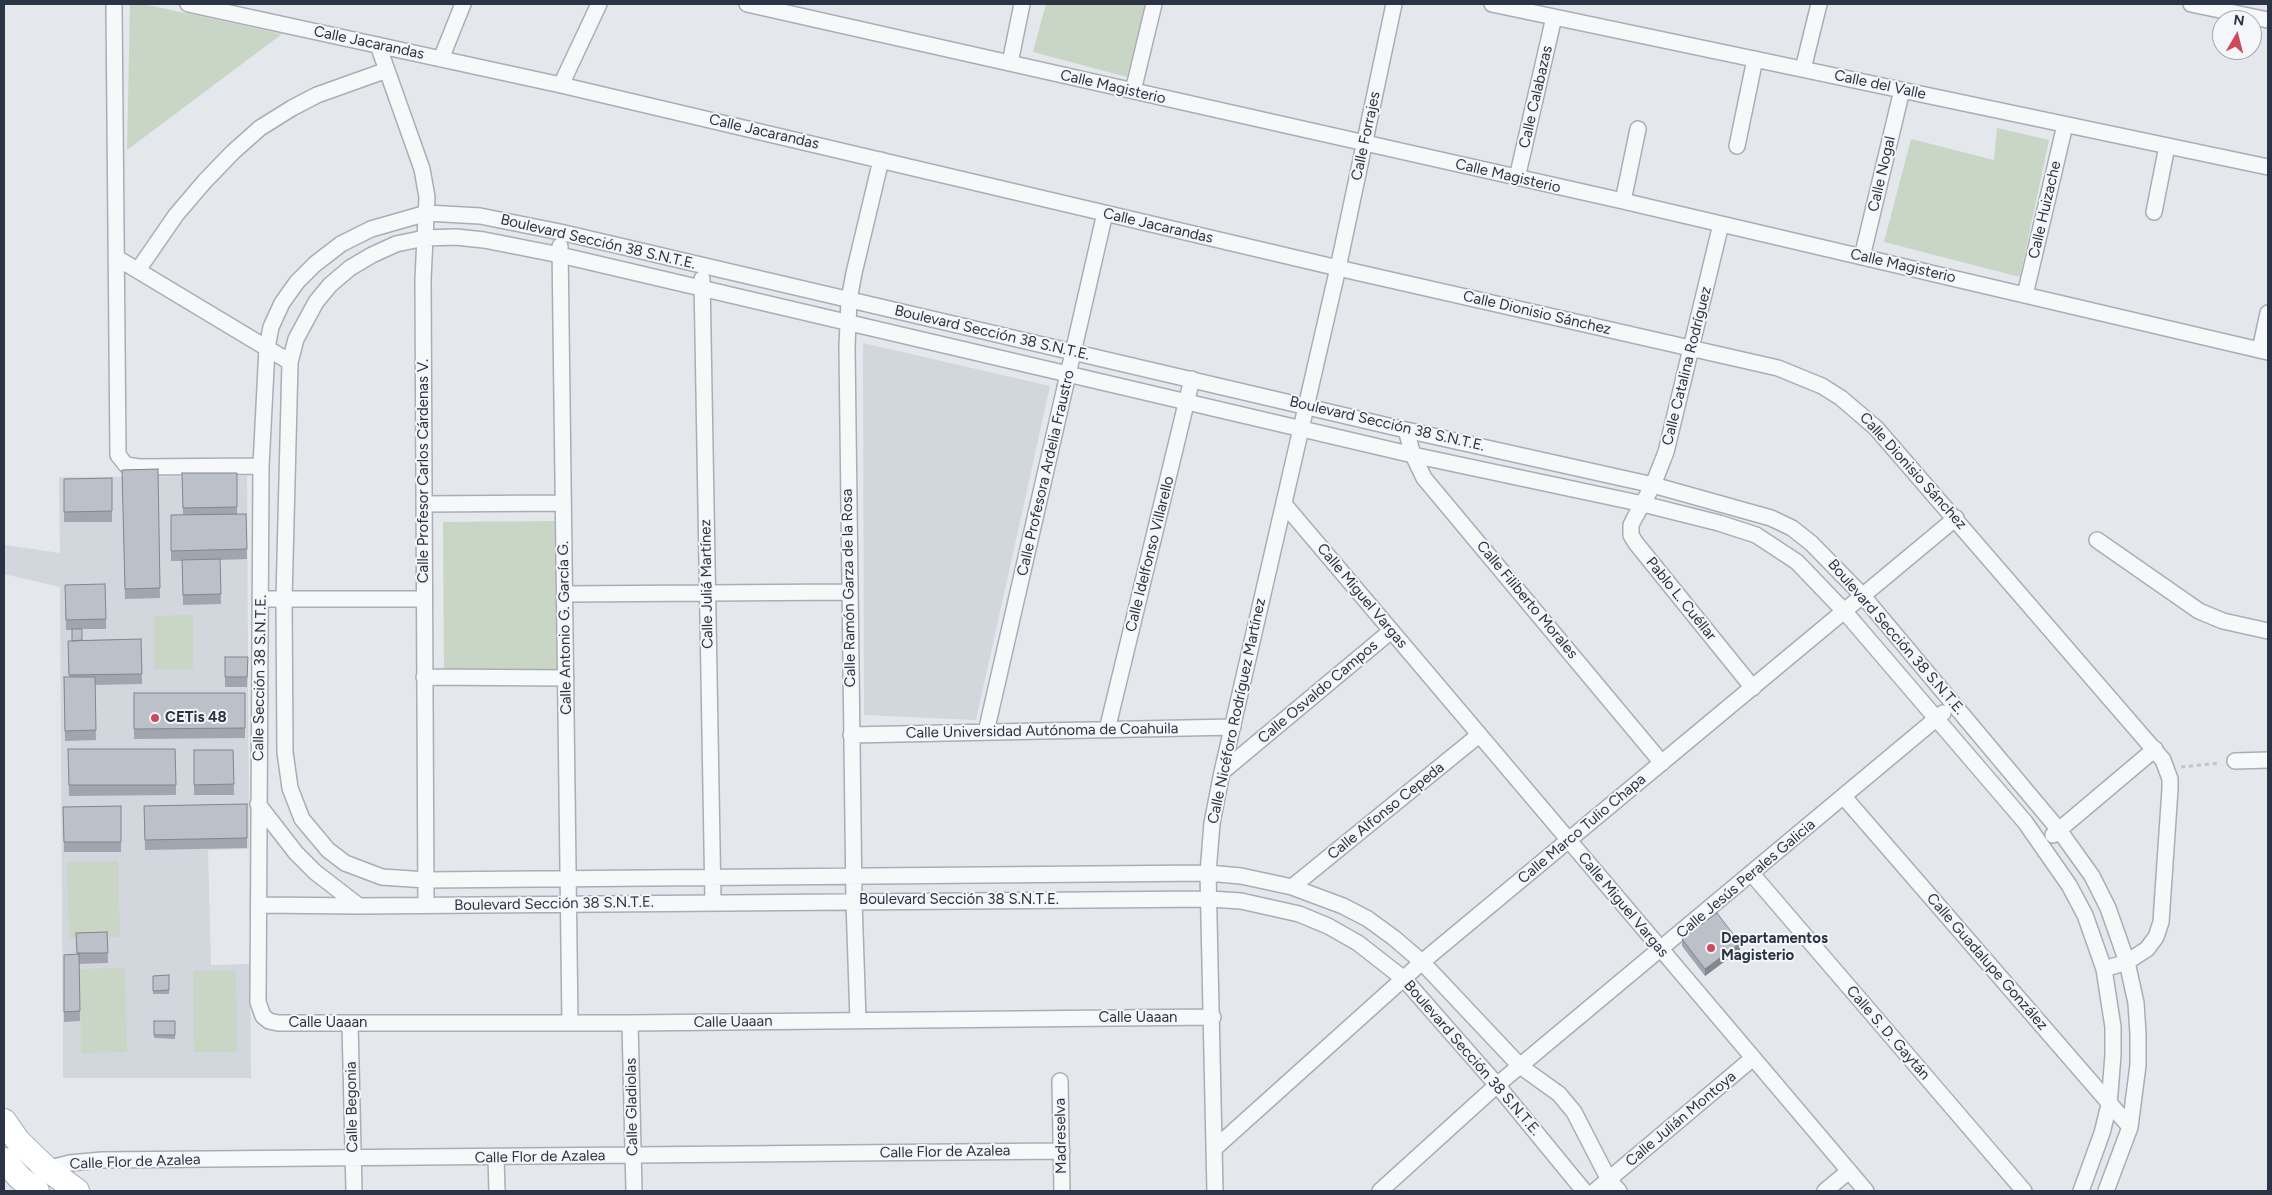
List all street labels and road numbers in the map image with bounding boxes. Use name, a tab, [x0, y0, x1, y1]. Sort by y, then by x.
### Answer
street label: Calle Jacarandas	[312, 22, 426, 64]
street label: Calle Calabazas	[1515, 44, 1557, 150]
street label: Calle Magisterio	[1059, 66, 1167, 108]
street label: Calle del Valle	[1833, 67, 1927, 103]
street label: Calle Forrajes	[1348, 90, 1384, 182]
street label: Calle Jacarandas	[707, 111, 821, 153]
street label: Calle Nogal	[1865, 134, 1899, 214]
street label: Calle Magisterio	[1454, 155, 1562, 197]
street label: Calle Huizache	[2025, 159, 2065, 261]
street label: Calle Jacarandas	[1101, 205, 1215, 247]
street label: Boulevard Sección 38 S.N.T.E.	[499, 211, 697, 273]
street label: Calle Magisterio	[1849, 245, 1957, 287]
street label: Calle Catalina Rodríguez	[1659, 285, 1715, 447]
street label: Calle Dionisio Sánchez	[1461, 287, 1613, 339]
street label: Boulevard Sección 38 S.N.T.E.	[893, 302, 1091, 364]
street label: Calle Profesor Carlos Cárdenas V.	[415, 359, 433, 583]
street label: Calle Profesora Ardelia Fraustro	[1013, 368, 1079, 578]
street label: Boulevard Sección 38 S.N.T.E.	[1288, 393, 1486, 455]
street label: Calle Dionisio Sánchez	[1856, 409, 1970, 533]
street label: Calle Idelfonso Villarello	[1122, 474, 1178, 634]
street label: Calle Ramón Garza de la Rosa	[838, 489, 860, 687]
street label: Calle Juliá Martínez	[697, 519, 717, 649]
street label: Calle Filiberto Morales	[1473, 538, 1581, 662]
street label: Calle Miguel Vargas	[1313, 540, 1411, 652]
street label: Calle Antonio G. García G.	[554, 541, 576, 715]
street label: Pablo L. Cuéllar	[1642, 554, 1720, 644]
street label: Boulevard Sección 38 S.N.T.E.	[1824, 556, 1968, 718]
street label: Calle Sección 38 S.N.T.E.	[250, 595, 270, 761]
street label: Calle Nicéforo Rodríguez Martínez	[1204, 596, 1270, 826]
street label: Calle Osvaldo Campos	[1254, 637, 1382, 747]
street label: Calle Universidad Autónoma de Coahuila	[905, 720, 1179, 742]
street label: Calle Alfonso Cepeda	[1324, 758, 1448, 864]
street label: Calle Marco Tulio Chapa	[1514, 770, 1650, 888]
street label: Calle Jesús Perales Galicia	[1673, 816, 1819, 942]
street label: Calle Miguel Vargas	[1574, 849, 1672, 961]
street label: Calle Guadalupe González	[1923, 890, 2051, 1034]
street label: Boulevard Sección 38 S.N.T.E.	[859, 891, 1059, 909]
street label: Boulevard Sección 38 S.N.T.E.	[454, 893, 654, 915]
street label: Boulevard Sección 38 S.N.T.E.	[1400, 977, 1544, 1139]
street label: Calle S. D. Gaytán	[1842, 982, 1934, 1084]
street label: Calle Uaaan	[1099, 1009, 1177, 1027]
street label: Calle Uaaan	[693, 1012, 773, 1032]
street label: Calle Uaaan	[289, 1014, 367, 1032]
street label: Calle Gladiolas	[622, 1058, 642, 1156]
street label: Calle Begonia	[342, 1061, 362, 1153]
street label: Calle Julián Montoya	[1622, 1067, 1740, 1171]
street label: Madreselva	[1051, 1098, 1071, 1174]
street label: Calle Flor de Azalea	[879, 1142, 1011, 1162]
street label: Calle Flor de Azalea	[474, 1147, 606, 1167]
street label: Calle Flor de Azalea	[69, 1151, 201, 1173]

